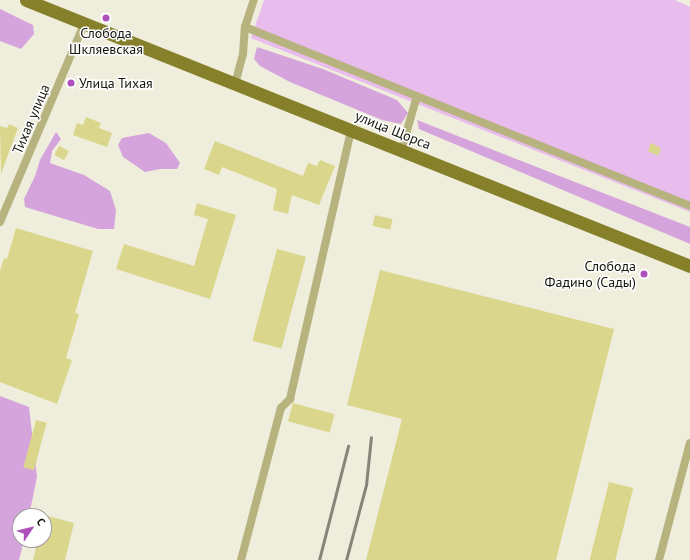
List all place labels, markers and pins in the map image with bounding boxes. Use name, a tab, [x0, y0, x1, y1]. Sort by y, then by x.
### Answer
marker: Слобода Шкляевская	[101, 13, 111, 23]
place label: Слобода Шкляевская	[69, 25, 143, 58]
place label: Улица Тихая	[79, 75, 153, 91]
marker: Улица Тихая	[66, 78, 76, 88]
place label: Слобода Фадино (Сады)	[545, 258, 636, 290]
marker: Слобода Фадино (Сады)	[639, 269, 649, 279]

